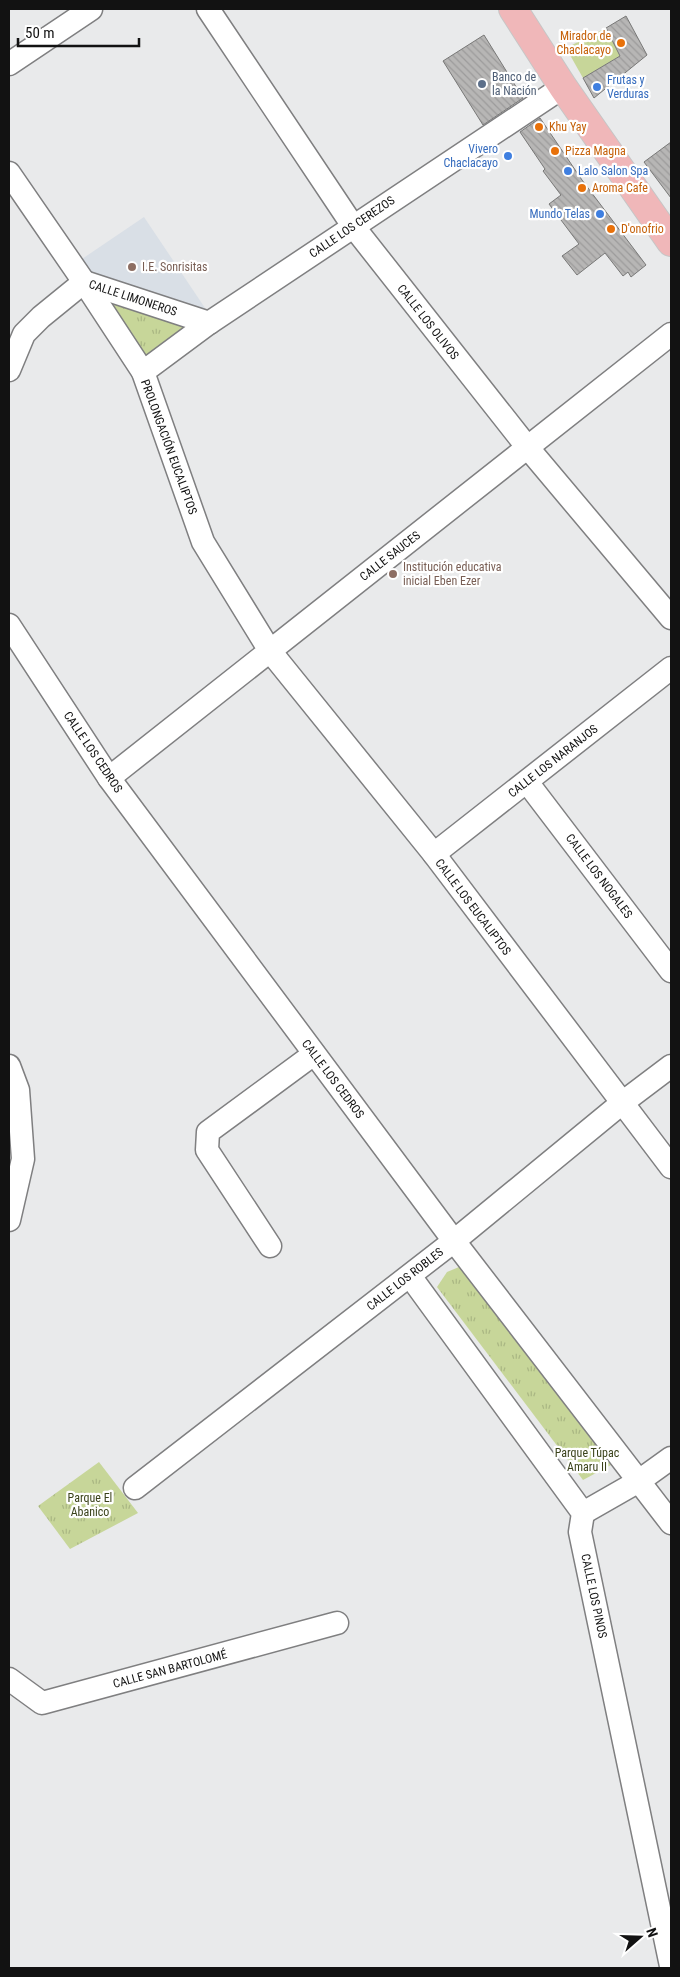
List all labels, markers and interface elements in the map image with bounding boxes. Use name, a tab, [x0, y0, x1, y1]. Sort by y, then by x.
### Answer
scale bar	[18, 15, 139, 47]
text: 50 m	[25, 24, 55, 42]
place label: Mirador de Chaclacayo	[556, 29, 611, 57]
marker: Mirador de Chaclacayo	[615, 37, 627, 49]
place label: Banco de la Nación	[492, 70, 537, 98]
place label: Frutas y Verduras	[607, 73, 649, 101]
marker: Banco de la Nación	[476, 78, 488, 90]
marker: Frutas y Verduras	[591, 81, 603, 93]
place label: Khu Yay	[549, 120, 586, 134]
marker: Khu Yay	[533, 121, 545, 133]
place label: Vivero Chaclacayo	[443, 142, 498, 170]
place label: Pizza Magna	[565, 144, 626, 158]
marker: Pizza Magna	[549, 145, 561, 157]
marker: Vivero Chaclacayo	[502, 150, 514, 162]
place label: Lalo Salon Spa	[578, 164, 648, 178]
marker: Lalo Salon Spa	[562, 165, 574, 177]
place label: Aroma Cafe	[592, 181, 648, 195]
marker: Aroma Cafe	[576, 182, 588, 194]
street label: CALLE LOS CEREZOS	[307, 193, 397, 261]
place label: Mundo Telas	[530, 207, 590, 221]
marker: Mundo Telas	[594, 208, 606, 220]
place label: D'onofrio	[621, 222, 664, 236]
marker: D'onofrio	[605, 223, 617, 235]
place label: I.E. Sonrisitas	[142, 260, 208, 274]
marker: I.E. Sonrisitas	[126, 261, 138, 273]
street label: CALLE LIMONEROS	[87, 277, 179, 319]
street label: CALLE LOS OLIVOS	[394, 282, 462, 362]
street label: PROLONGACIÓN EUCALIPTOS	[138, 377, 201, 516]
street label: CALLE SAUCES	[357, 528, 423, 584]
place label: Institución educativa inicial Eben Ezer	[403, 560, 502, 588]
marker: Institución educativa inicial Eben Ezer	[387, 568, 399, 580]
street label: CALLE LOS CEDROS	[61, 709, 125, 795]
street label: CALLE LOS NARANJOS	[505, 722, 601, 800]
street label: CALLE LOS NOGALES	[563, 831, 635, 921]
street label: CALLE LOS EUCALIPTOS	[432, 856, 514, 958]
street label: CALLE LOS CEDROS	[299, 1037, 367, 1121]
street label: CALLE LOS ROBLES	[364, 1245, 446, 1313]
park label: Parque Túpac Amaru II	[555, 1446, 620, 1474]
park label: Parque El Abanico	[68, 1491, 112, 1519]
street label: CALLE LOS PINOS	[578, 1553, 610, 1639]
street label: CALLE SAN BARTOLOMÉ	[111, 1646, 229, 1691]
north arrow	[615, 1912, 665, 1962]
text: N	[643, 1926, 661, 1939]

